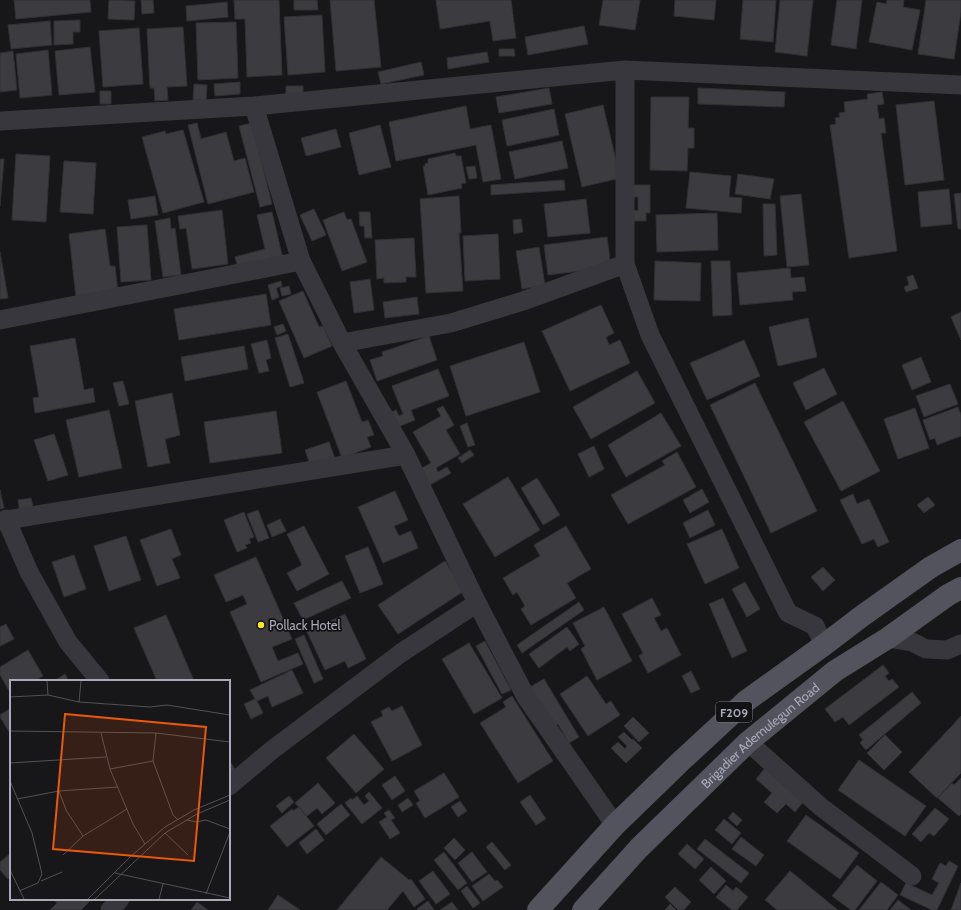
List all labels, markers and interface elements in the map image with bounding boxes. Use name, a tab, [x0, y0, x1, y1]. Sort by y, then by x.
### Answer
place label: Pollack Hotel	[269, 617, 341, 633]
marker: Pollack Hotel	[256, 620, 266, 630]
street label: Brigadier Ademulegun Road	[697, 679, 822, 791]
inset map	[10, 680, 230, 900]
road number: F209	[716, 702, 752, 722]

